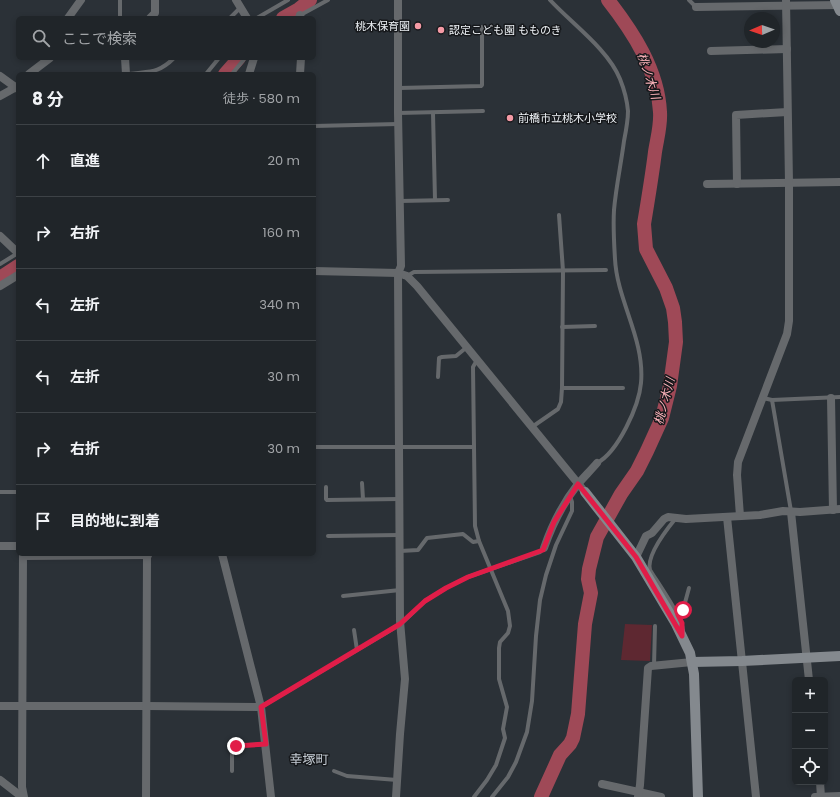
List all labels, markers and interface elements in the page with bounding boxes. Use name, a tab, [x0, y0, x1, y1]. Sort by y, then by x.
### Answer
north arrow	[744, 12, 780, 48]
search box	[16, 16, 316, 60]
place label: 桃木保育園	[355, 18, 410, 34]
marker: 桃木保育園	[413, 21, 423, 31]
place label: 認定こども園 もものき	[449, 22, 562, 38]
marker: 認定こども園 もものき	[436, 25, 446, 35]
icon: search	[30, 27, 52, 49]
text: ここで検索	[62, 28, 137, 49]
water label: 桃ノ木川	[633, 51, 665, 103]
text: 8 分	[32, 87, 64, 111]
text: 徒歩 · 580 m	[223, 89, 300, 108]
place label: 前橋市立桃木小学校	[518, 110, 617, 126]
marker: 前橋市立桃木小学校	[505, 113, 515, 123]
icon: ahead	[32, 150, 54, 172]
text: 直進	[70, 150, 100, 171]
text: 20 m	[267, 151, 300, 170]
icon: right	[32, 222, 54, 244]
text: 右折	[70, 222, 100, 243]
text: 160 m	[263, 223, 300, 242]
icon: left	[32, 294, 54, 316]
text: 左折	[70, 294, 100, 315]
text: 340 m	[259, 295, 300, 314]
icon: left	[32, 366, 54, 388]
text: 左折	[70, 366, 100, 387]
text: 30 m	[267, 367, 300, 386]
water label: 桃ノ木川	[650, 374, 679, 426]
icon: right	[32, 438, 54, 460]
text: 右折	[70, 438, 100, 459]
text: 30 m	[267, 439, 300, 458]
icon: arrive	[32, 510, 54, 532]
text: 目的地に到着	[70, 510, 160, 531]
route start	[674, 601, 692, 619]
map controls	[792, 677, 828, 785]
button: +	[792, 677, 828, 713]
button: −	[792, 713, 828, 749]
route end	[227, 737, 245, 755]
button: locate	[792, 749, 828, 785]
district label: 幸塚町	[289, 750, 329, 769]

